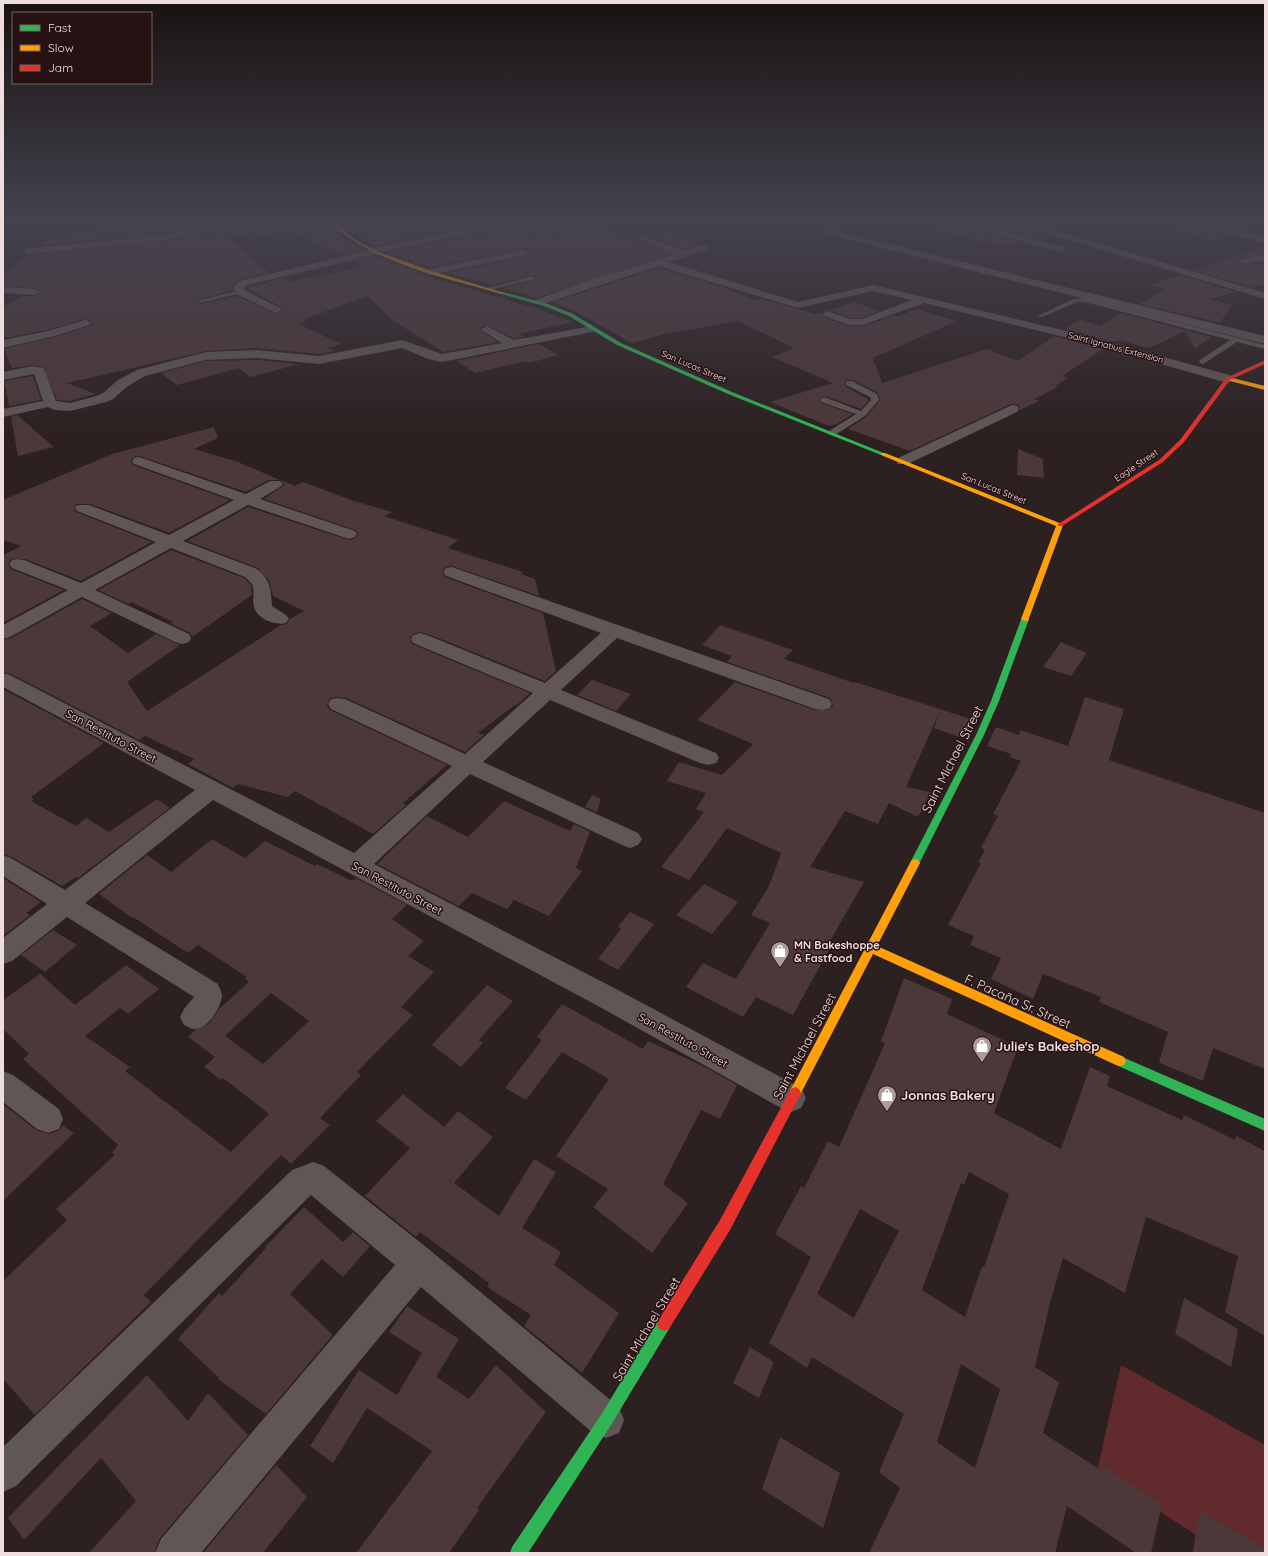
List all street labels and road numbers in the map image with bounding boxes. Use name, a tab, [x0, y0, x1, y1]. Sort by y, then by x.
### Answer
street label: Saint Ignatius Extension	[1067, 329, 1165, 365]
street label: San Lucas Street	[660, 347, 728, 385]
street label: Eagle Street	[1112, 446, 1160, 484]
street label: San Lucas Street	[960, 470, 1028, 506]
street label: Saint Michael Street	[918, 703, 986, 815]
street label: San Restituto Street	[63, 706, 159, 766]
street label: San Restituto Street	[349, 858, 445, 918]
street label: F. Pacaña Sr. Street	[962, 970, 1074, 1032]
street label: Saint Michael Street	[769, 990, 839, 1102]
street label: San Restituto Street	[636, 1010, 731, 1071]
street label: Saint Michael Street	[609, 1274, 683, 1384]

